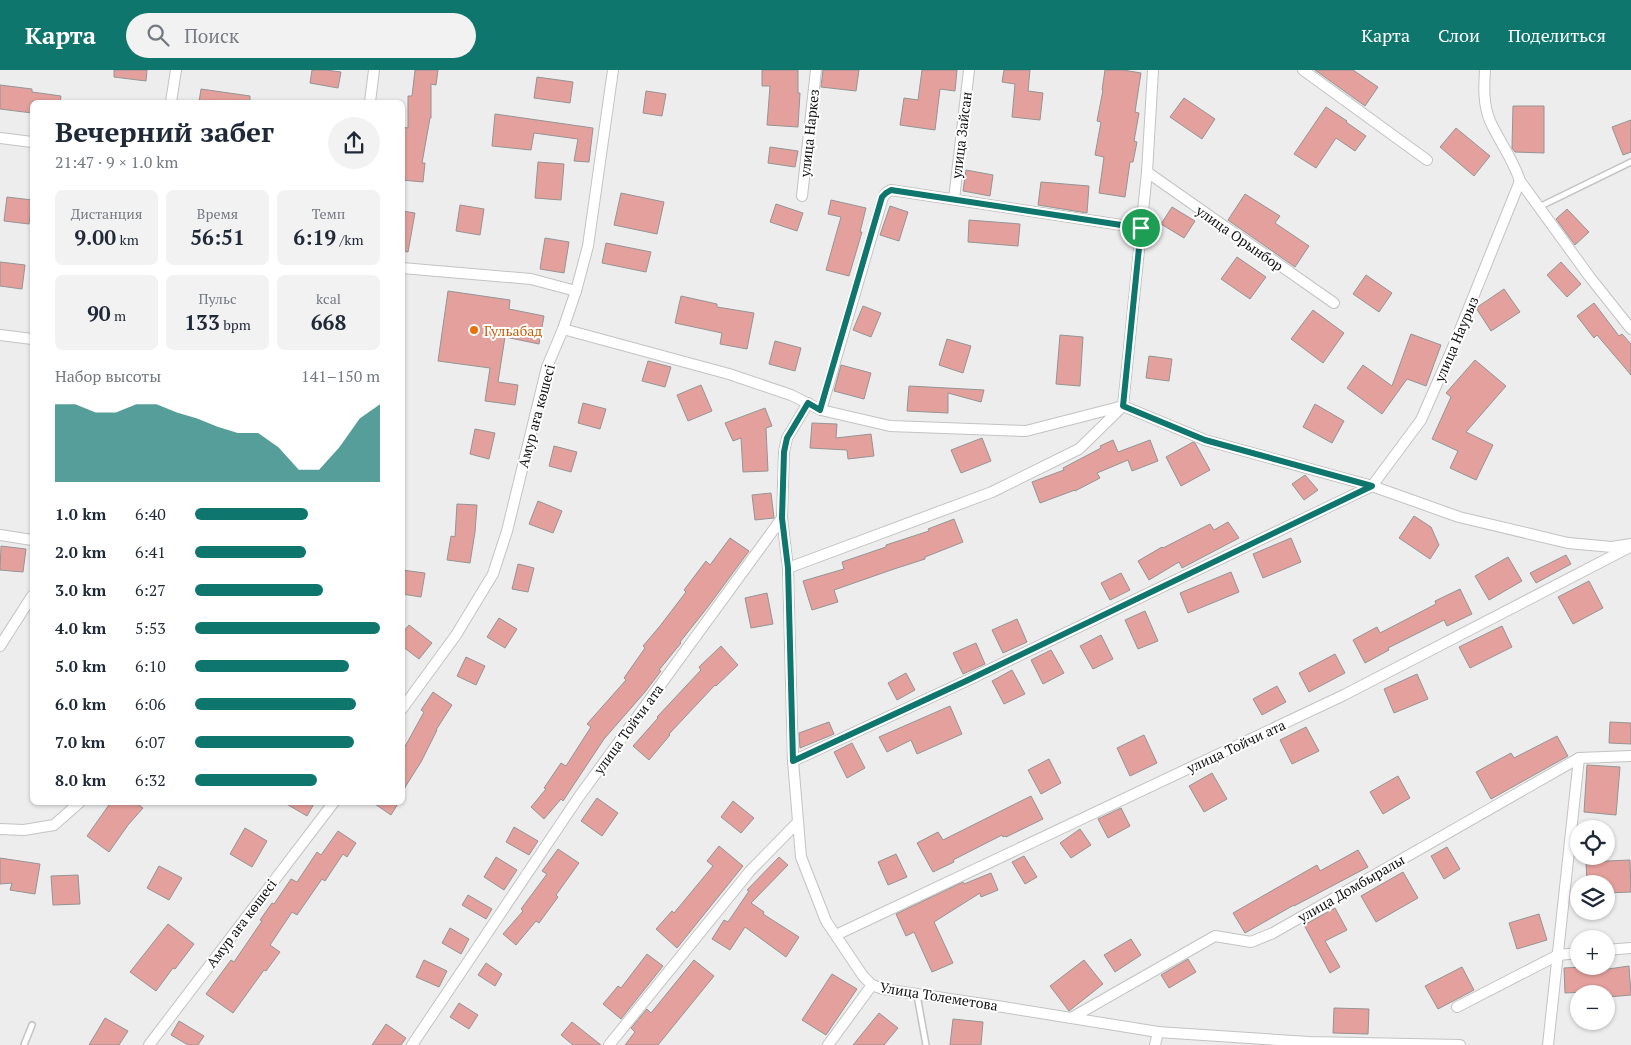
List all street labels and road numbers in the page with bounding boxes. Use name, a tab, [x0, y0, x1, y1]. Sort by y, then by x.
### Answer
street label: улица Наркез	[795, 88, 823, 179]
street label: улица Зайсан	[946, 90, 976, 181]
street label: улица Орынбор	[1192, 200, 1287, 275]
street label: улица Наурыз	[1429, 293, 1483, 386]
street label: Амур аға көшесі	[513, 362, 559, 470]
street label: улица Тойчи ата	[588, 680, 667, 779]
street label: улица Тойчи ата	[1183, 715, 1288, 778]
street label: улица Домбыралы	[1293, 850, 1408, 927]
street label: Амур аға көшесі	[201, 875, 281, 971]
street label: Улица Толеметова	[879, 977, 999, 1015]

